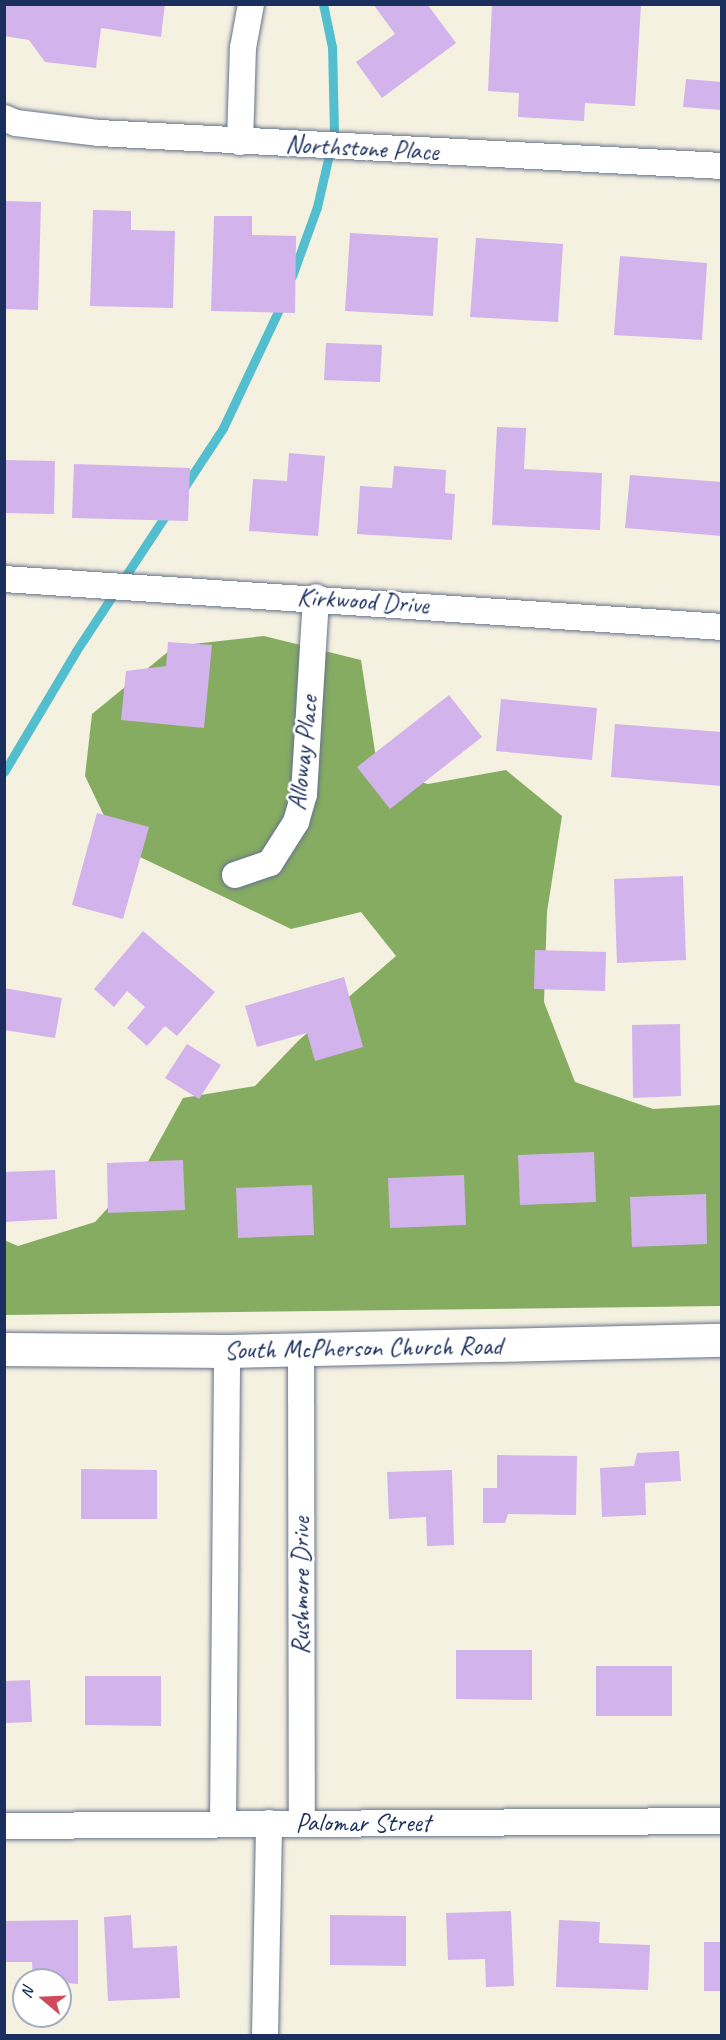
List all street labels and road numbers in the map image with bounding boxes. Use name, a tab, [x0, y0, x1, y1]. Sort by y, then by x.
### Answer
street label: Northstone Place	[285, 128, 439, 168]
street label: Kirkwood Drive	[296, 581, 430, 621]
street label: Alloway Place	[281, 694, 325, 812]
street label: South McPherson Church Road	[223, 1330, 503, 1366]
street label: Rushmore Drive	[285, 1517, 317, 1655]
street label: Palomar Street	[296, 1807, 430, 1839]

